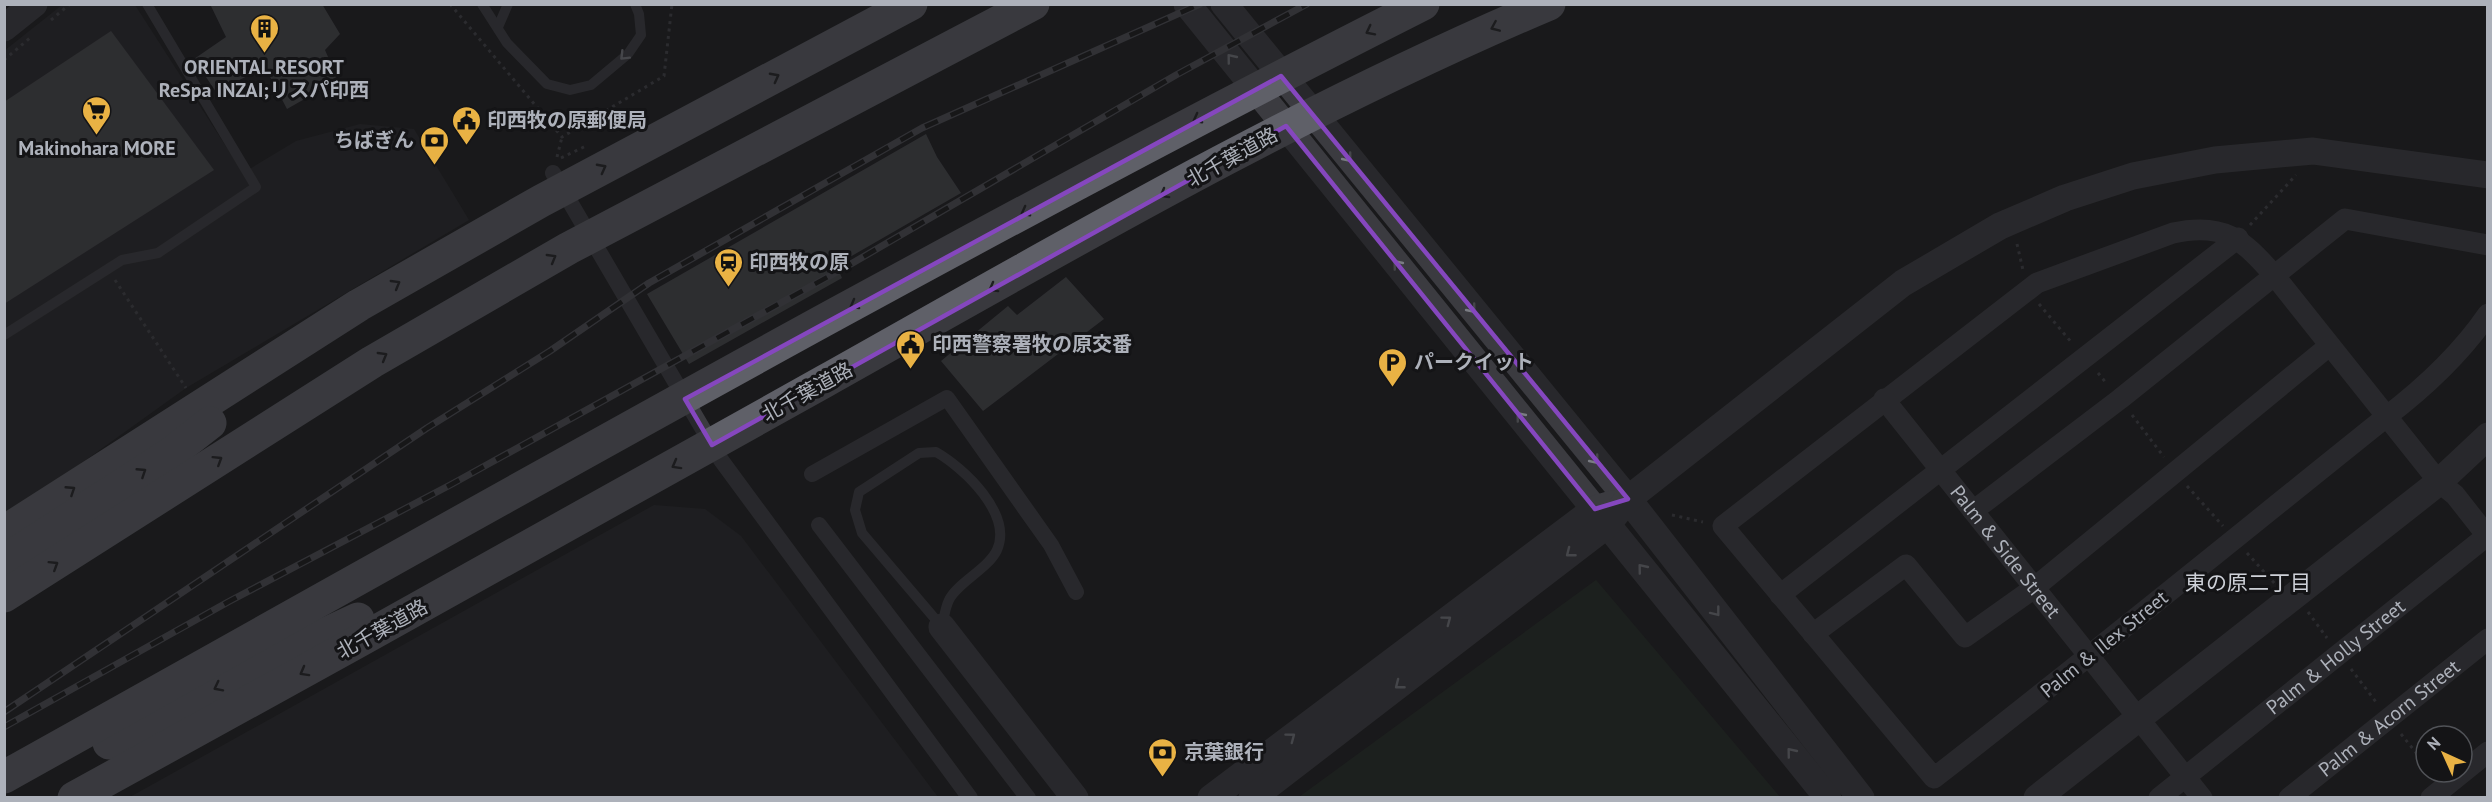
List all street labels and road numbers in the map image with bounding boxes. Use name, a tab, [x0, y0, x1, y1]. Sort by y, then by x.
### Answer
street label: 北千葉道路	[1182, 121, 1282, 193]
street label: 北千葉道路	[757, 356, 857, 428]
street label: Palm & Side Street	[1945, 480, 2067, 623]
street label: Palm & Ilex Street	[2035, 584, 2173, 703]
street label: 北千葉道路	[332, 593, 432, 665]
street label: Palm & Holly Street	[2261, 593, 2410, 720]
street label: Palm & Acorn Street	[2313, 654, 2465, 783]

